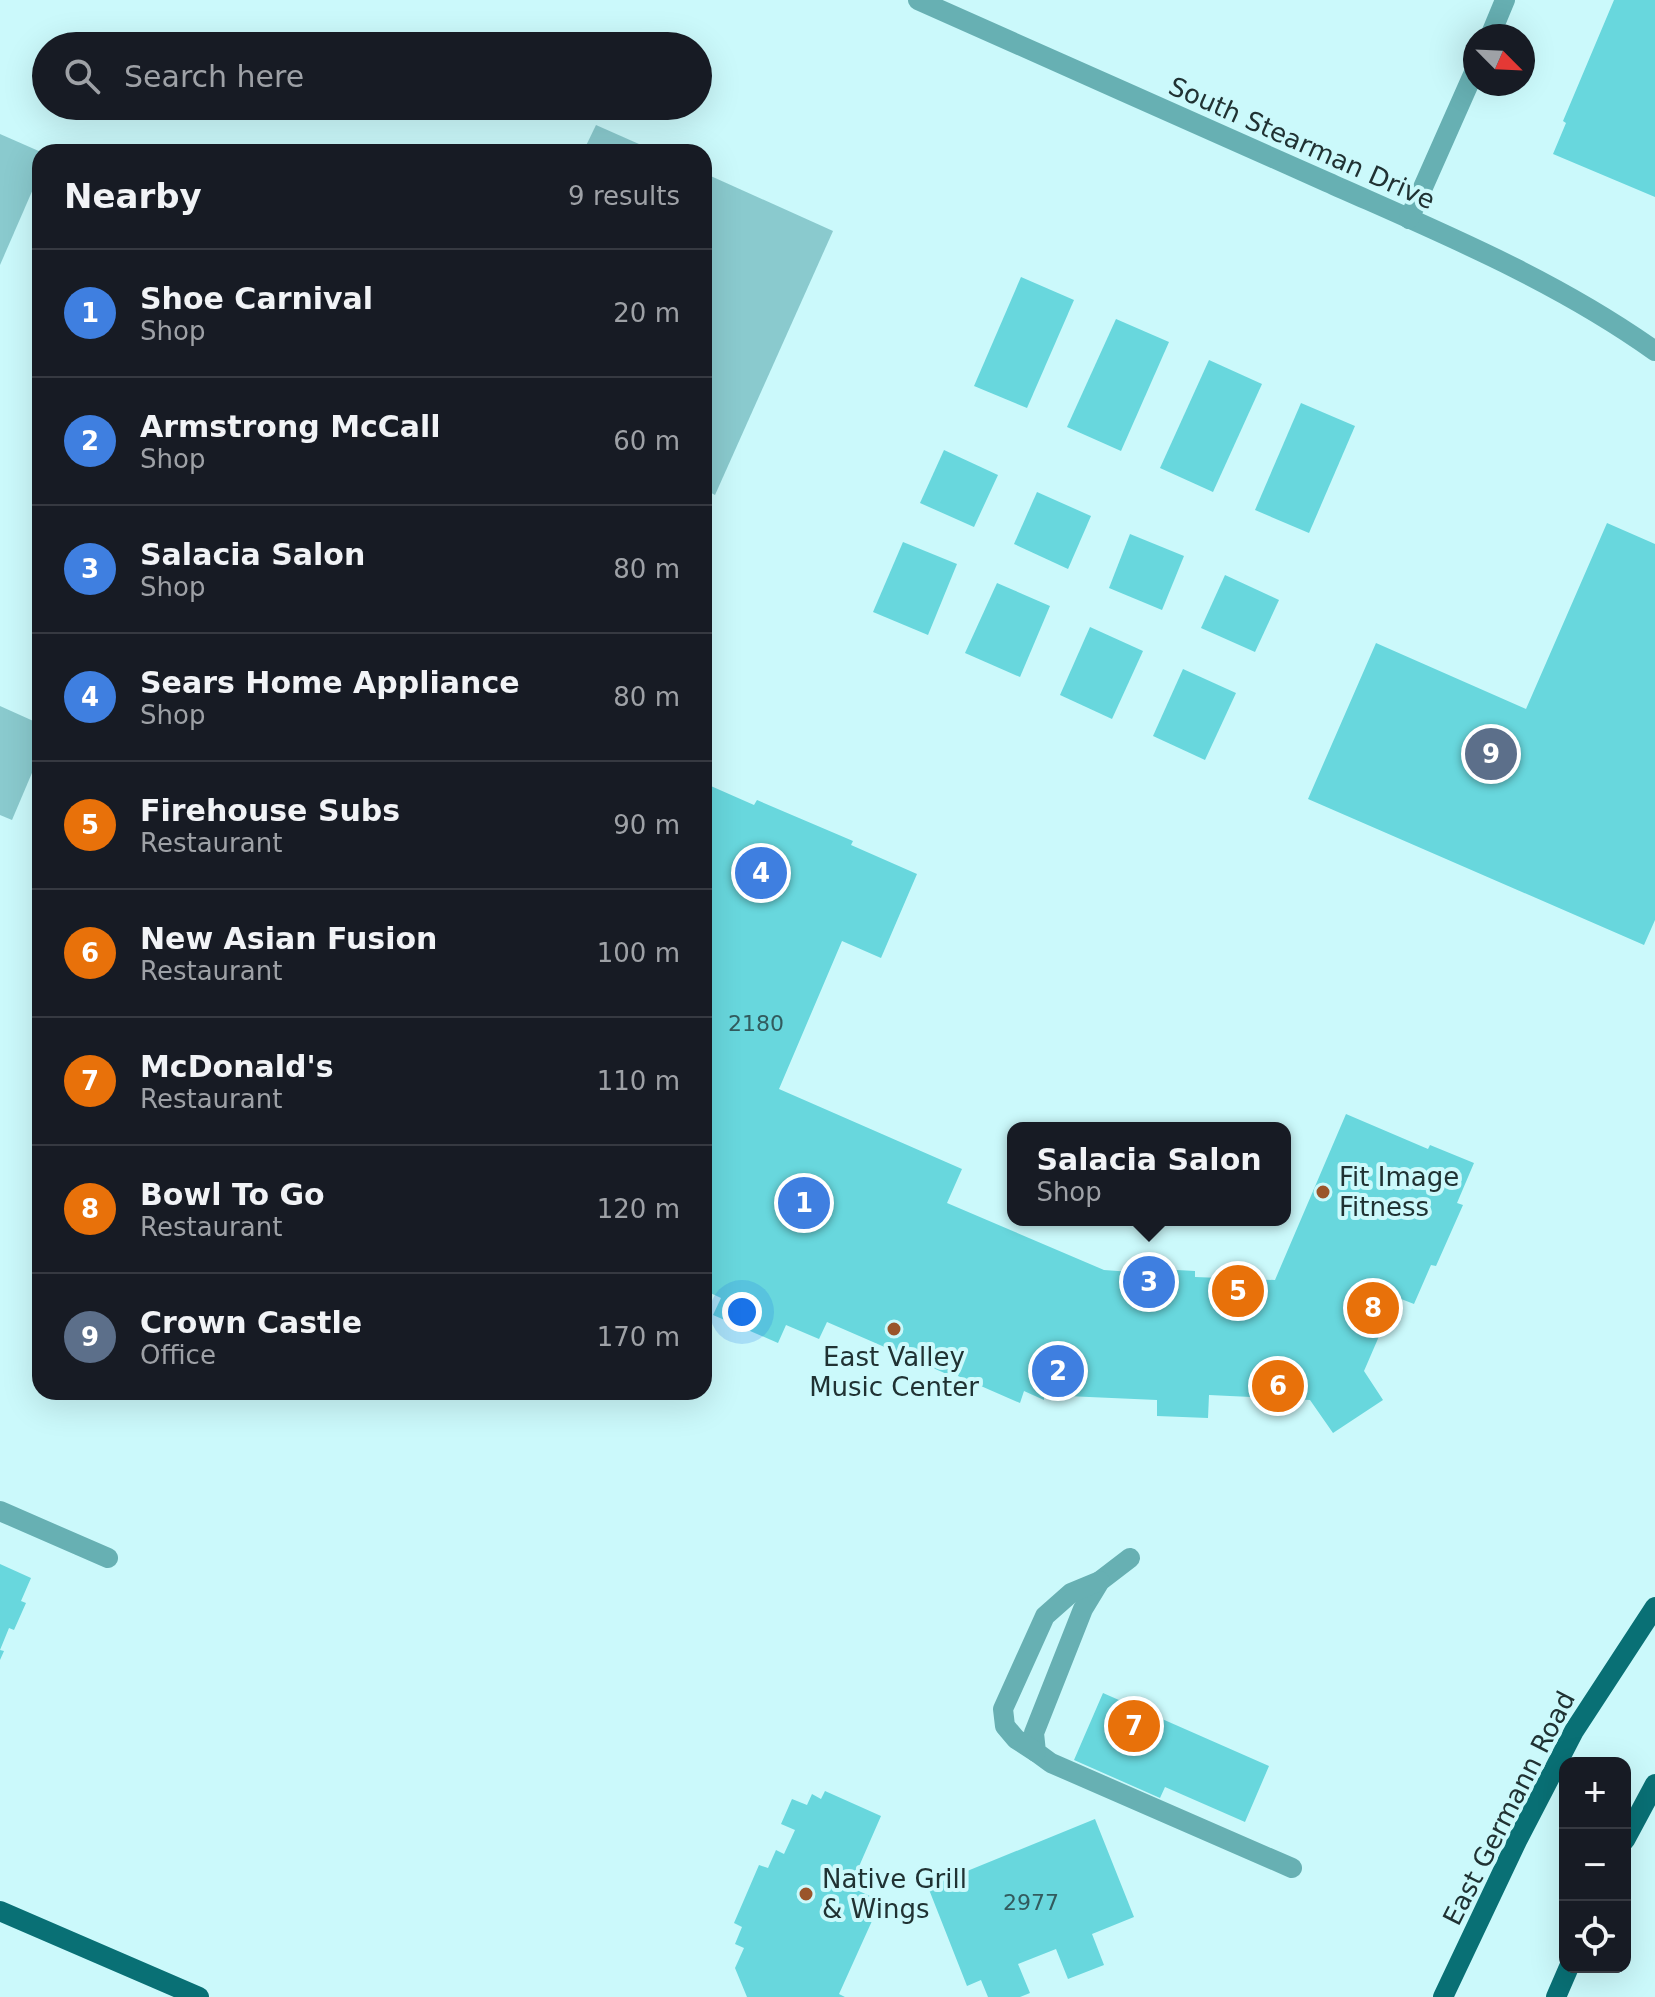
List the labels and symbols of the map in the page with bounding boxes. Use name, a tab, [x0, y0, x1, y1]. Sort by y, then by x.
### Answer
north arrow	[1463, 24, 1535, 96]
street label: South Stearman Drive	[1164, 71, 1440, 215]
pin: 9	[1465, 724, 1517, 784]
pin: 4	[735, 843, 787, 903]
house number: 2180	[728, 1011, 784, 1036]
place label: Fit Image Fitness	[1339, 1162, 1459, 1222]
pin: 1	[778, 1173, 830, 1233]
marker: Fit Image Fitness	[1314, 1183, 1332, 1201]
pin: 3	[1123, 1252, 1175, 1312]
pin: 5	[1212, 1261, 1264, 1321]
pin: 8	[1347, 1278, 1399, 1338]
your location	[722, 1292, 762, 1332]
marker: East Valley Music Center	[885, 1320, 903, 1338]
pin: 2	[1032, 1341, 1084, 1401]
place label: East Valley Music Center	[809, 1342, 979, 1402]
pin: 6	[1252, 1356, 1304, 1416]
street label: East Germann Road	[1437, 1686, 1581, 1930]
pin: 7	[1108, 1696, 1160, 1756]
place label: Native Grill & Wings	[822, 1864, 967, 1924]
marker: Native Grill & Wings	[797, 1885, 815, 1903]
house number: 2977	[1003, 1890, 1059, 1915]

